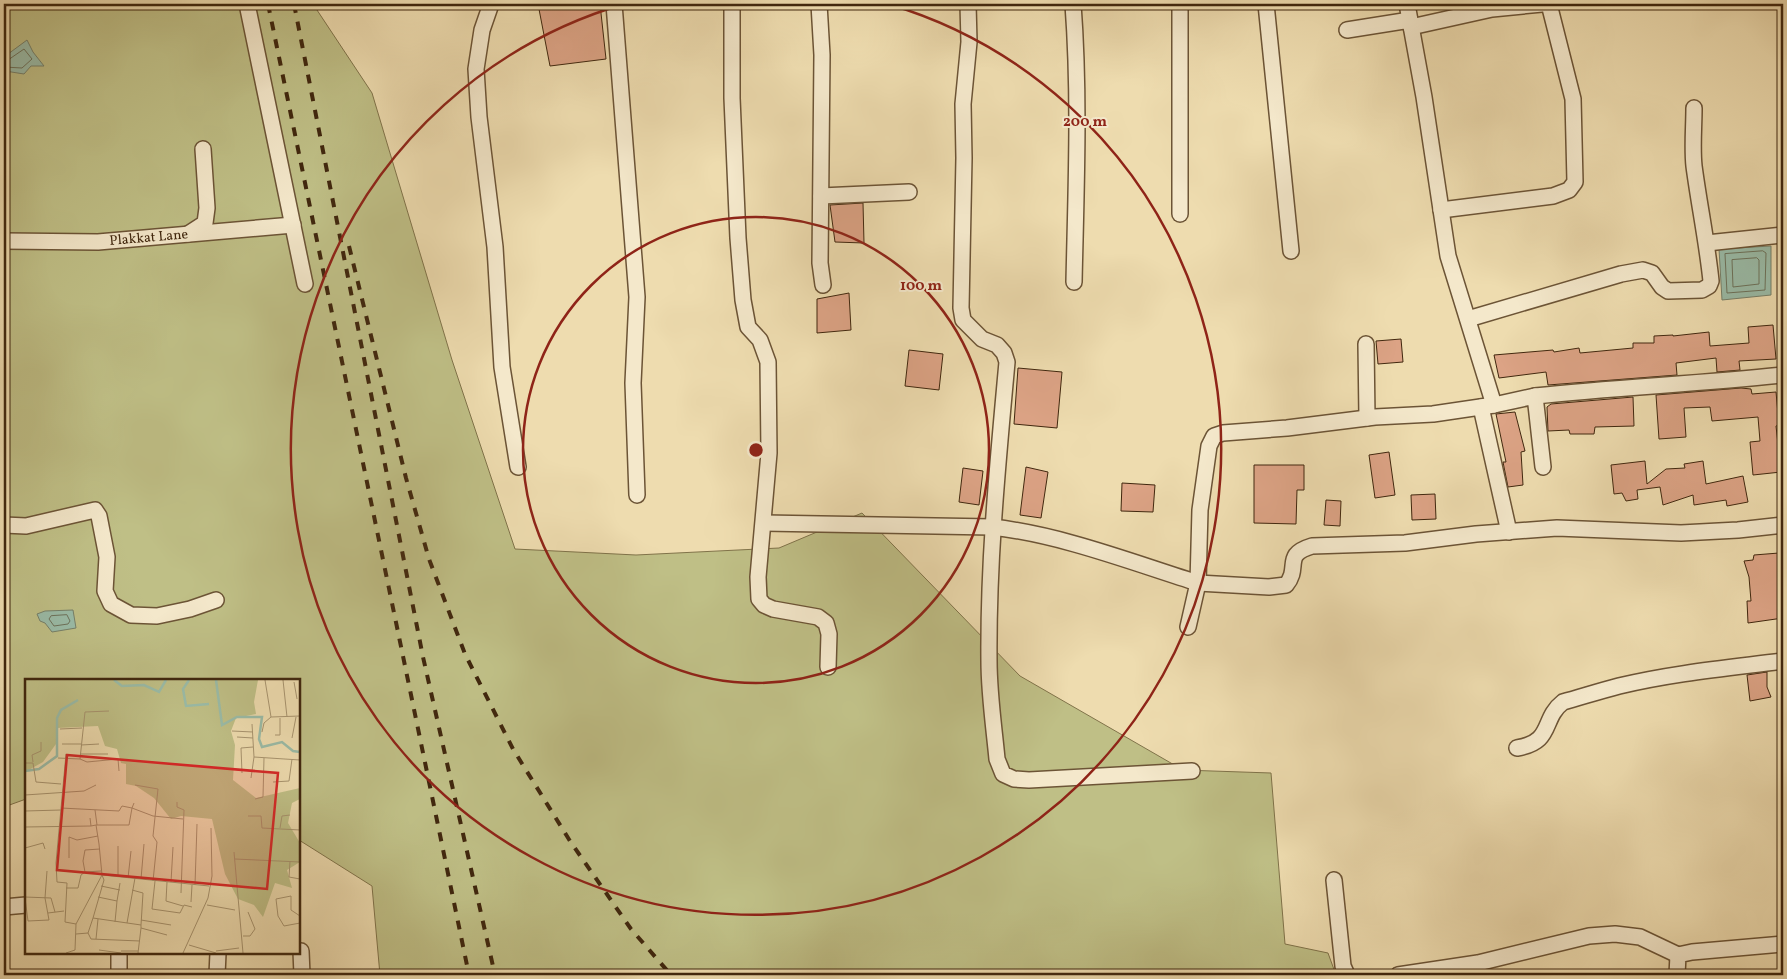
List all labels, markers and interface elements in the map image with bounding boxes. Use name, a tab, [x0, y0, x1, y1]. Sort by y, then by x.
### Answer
text: 200 m	[1063, 112, 1107, 133]
street label: Plakkat Lane	[109, 225, 189, 250]
text: 100 m	[900, 276, 943, 297]
centre of rings	[747, 441, 765, 459]
inset map	[25, 679, 300, 954]

